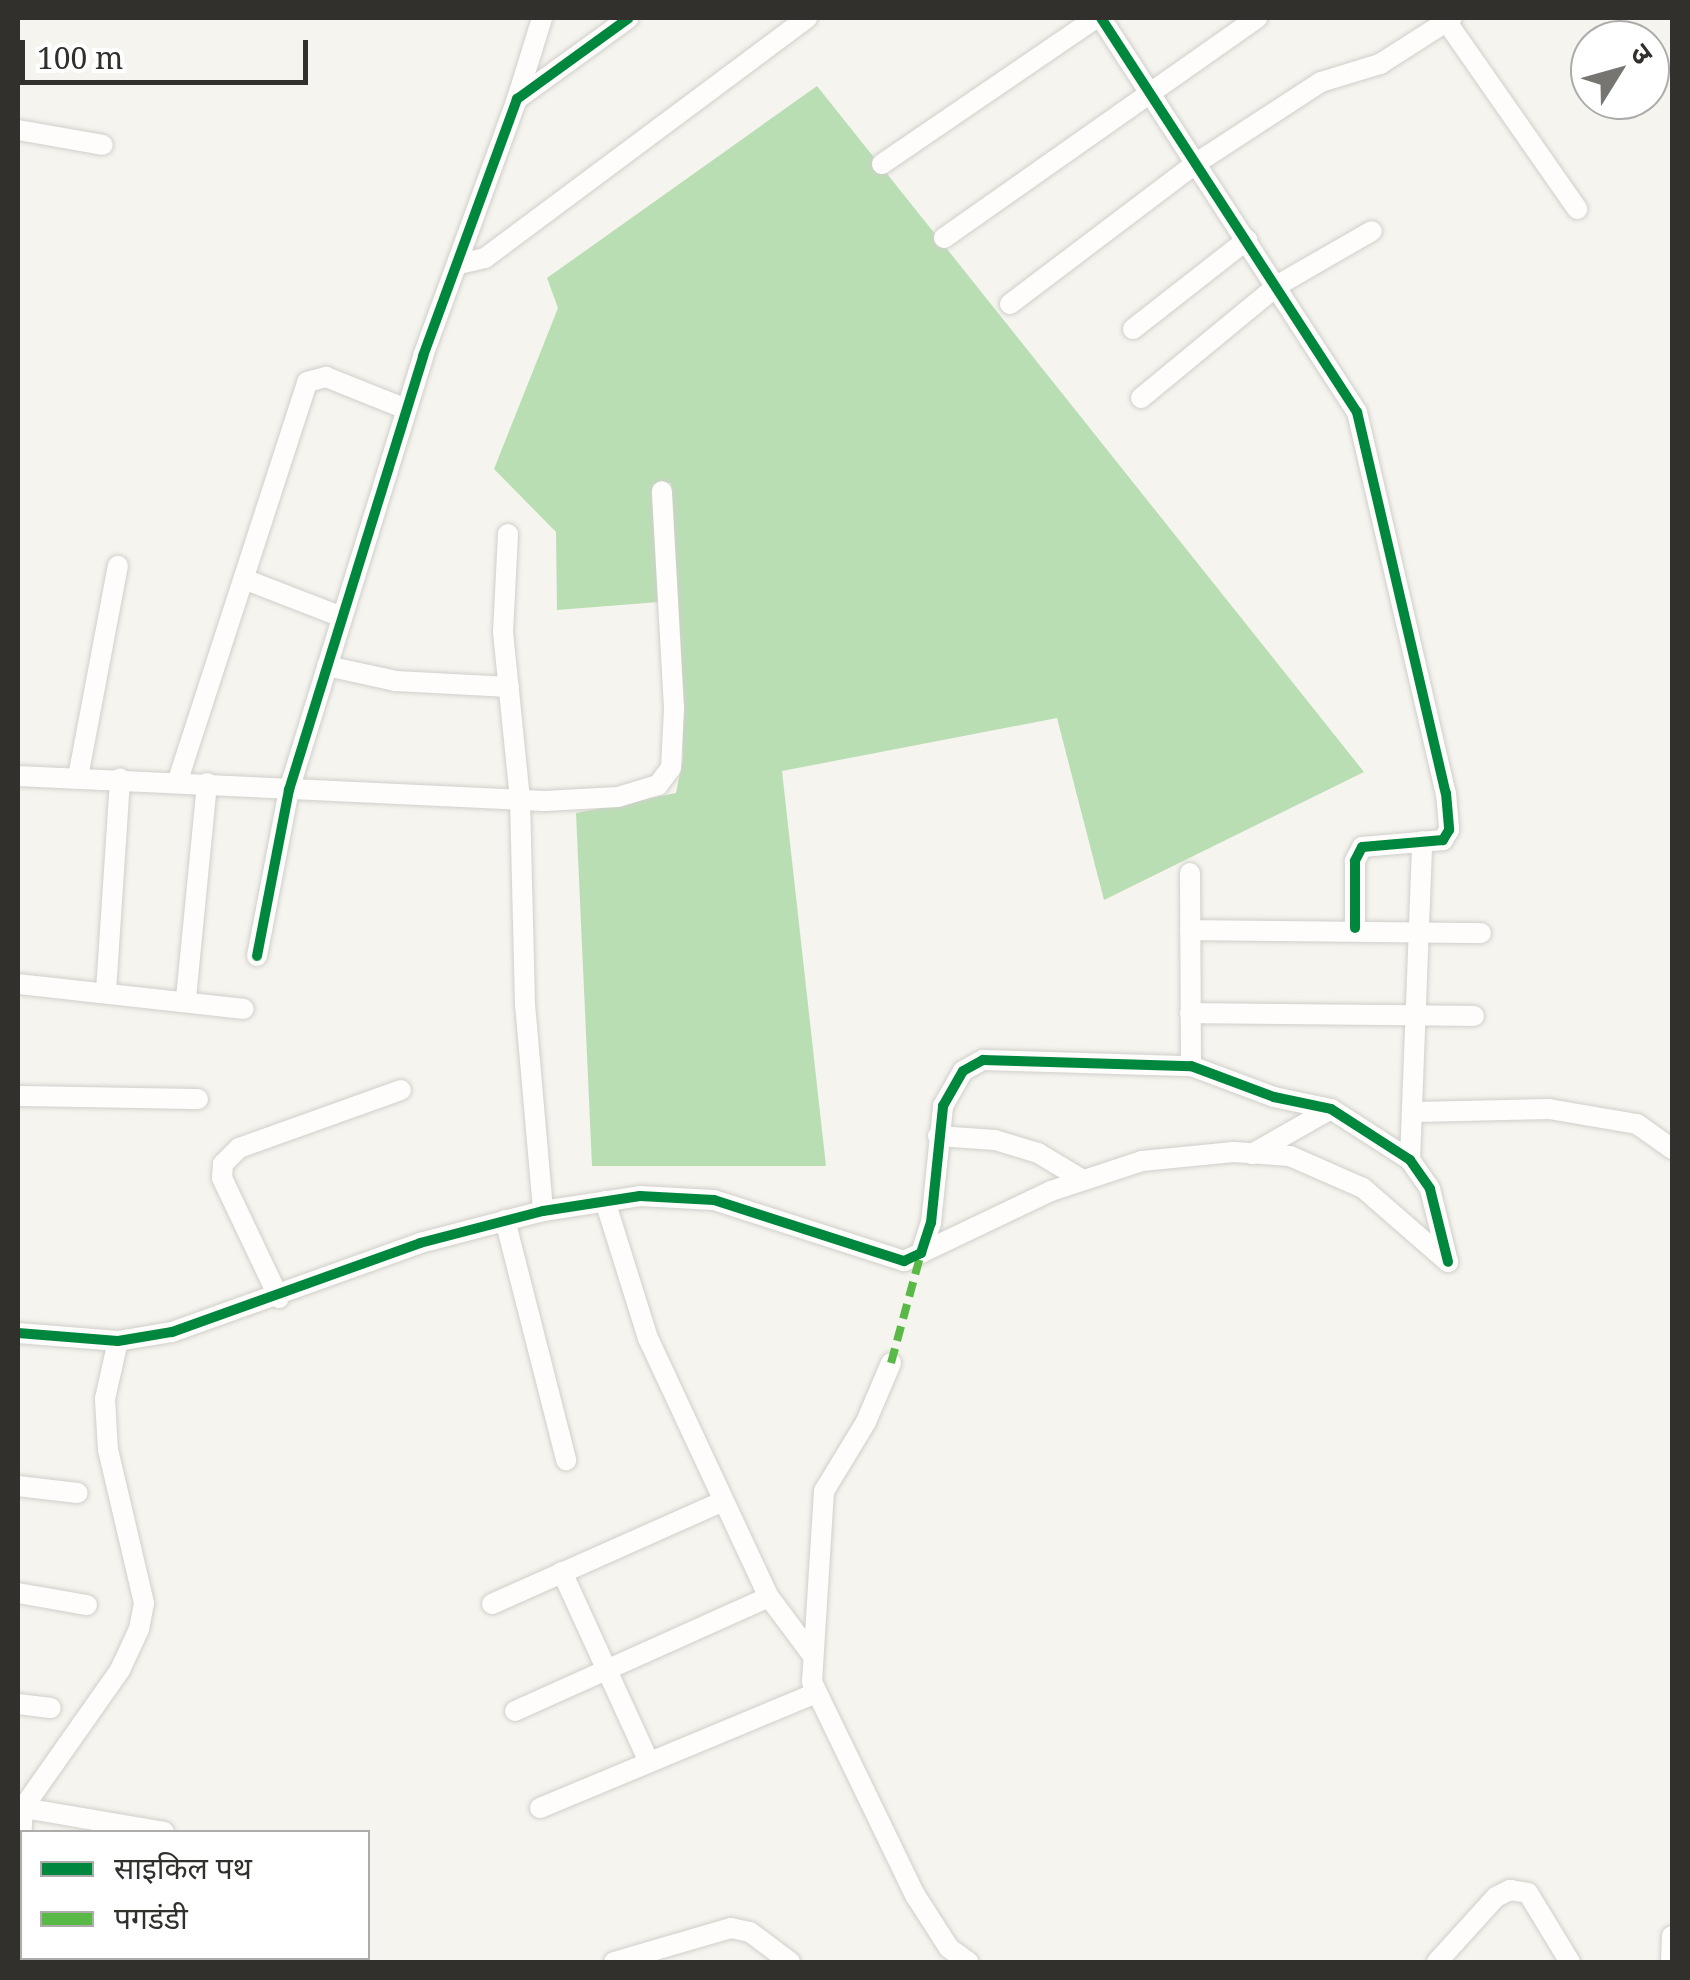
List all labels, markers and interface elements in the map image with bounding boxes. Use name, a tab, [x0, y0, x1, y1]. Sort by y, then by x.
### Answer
scale bar	[25, 20, 312, 82]
north arrow	[1570, 20, 1670, 120]
text: उ	[1622, 35, 1662, 71]
text: 100 m	[37, 37, 123, 78]
legend	[20, 1830, 370, 1960]
text: साइकिल पथ	[114, 1847, 252, 1888]
text: पगडंडी	[114, 1897, 188, 1938]

